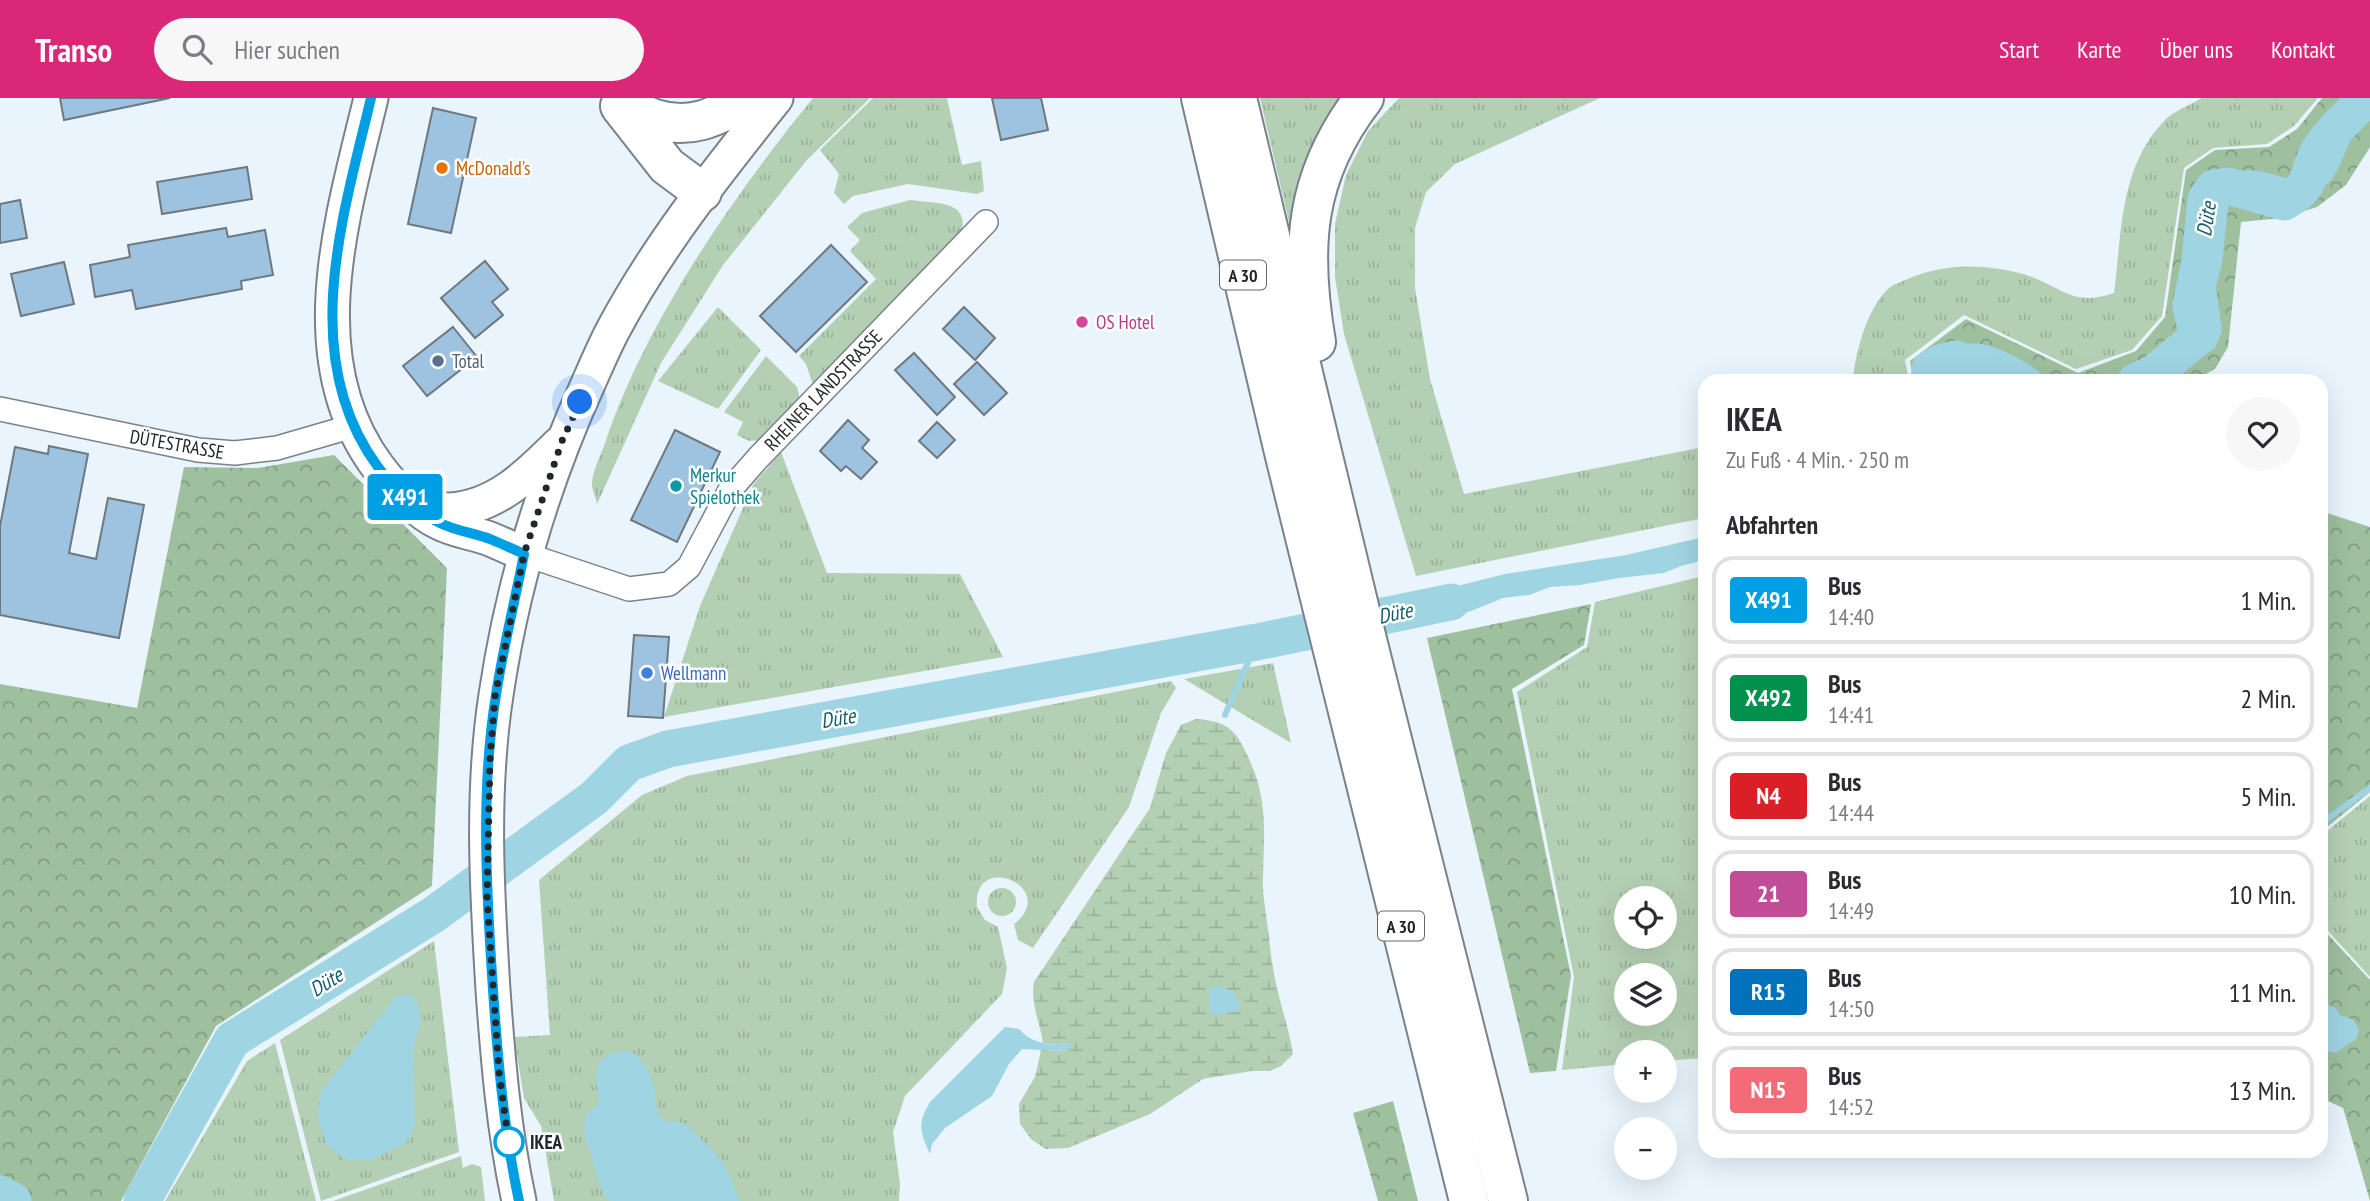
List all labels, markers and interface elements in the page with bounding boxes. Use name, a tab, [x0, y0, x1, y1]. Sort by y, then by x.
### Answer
search box	[154, 18, 644, 81]
text: Transo	[35, 28, 112, 71]
icon: search	[178, 30, 216, 68]
text: Hier suchen	[234, 33, 340, 66]
text: Start	[1999, 34, 2039, 65]
text: Karte	[2077, 34, 2122, 65]
text: Über uns	[2160, 34, 2233, 65]
text: Kontakt	[2271, 34, 2335, 65]
place label: McDonald's	[456, 156, 531, 180]
marker: McDonald's	[434, 160, 450, 176]
water label: Düte	[2190, 199, 2222, 238]
road number: A 30	[1220, 260, 1266, 290]
place label: OS Hotel	[1096, 310, 1155, 334]
marker: OS Hotel	[1074, 314, 1090, 330]
street label: RHEINER LANDSTRASSE	[759, 324, 887, 456]
place label: Total	[452, 349, 485, 373]
marker: Total	[430, 353, 446, 369]
your location	[562, 384, 597, 419]
text: IKEA	[1726, 397, 1782, 440]
button: heart	[2226, 397, 2300, 471]
street label: DÜTESTRASSE	[128, 424, 226, 464]
text: Zu Fuß · 4 Min. · 250 m	[1726, 445, 1909, 474]
place label: Merkur Spielothek	[690, 463, 760, 509]
line badge: X491	[356, 474, 454, 520]
marker: Merkur Spielothek	[668, 478, 684, 494]
text: X491	[381, 481, 429, 512]
text: Abfahrten	[1726, 508, 1818, 541]
text: Bus	[1828, 569, 1861, 602]
text: X491	[1745, 584, 1792, 615]
text: 1 Min.	[2241, 584, 2296, 617]
water label: Düte	[1375, 596, 1416, 630]
text: 14:40	[1828, 602, 1874, 631]
place label: Wellmann	[661, 661, 726, 685]
marker: Wellmann	[639, 665, 655, 681]
text: Bus	[1828, 667, 1861, 700]
text: X492	[1745, 682, 1792, 713]
text: 2 Min.	[2241, 682, 2296, 715]
text: 14:41	[1828, 700, 1874, 729]
water label: Düte	[819, 701, 859, 734]
text: Bus	[1828, 765, 1861, 798]
text: N4	[1756, 780, 1781, 811]
text: 5 Min.	[2241, 780, 2296, 813]
text: 14:44	[1828, 798, 1874, 827]
text: Bus	[1828, 863, 1861, 896]
text: 21	[1757, 878, 1780, 909]
text: 10 Min.	[2229, 878, 2296, 911]
map controls	[1614, 886, 1677, 1180]
button: locate	[1614, 886, 1677, 949]
text: 14:49	[1828, 896, 1874, 925]
road number: A 30	[1378, 912, 1424, 940]
water label: Düte	[304, 961, 349, 1003]
text: Bus	[1828, 961, 1861, 994]
button: layers	[1614, 963, 1677, 1026]
text: R15	[1751, 976, 1786, 1007]
text: 11 Min.	[2229, 976, 2296, 1009]
text: 14:50	[1828, 994, 1874, 1023]
button: +	[1614, 1040, 1677, 1103]
text: Bus	[1828, 1059, 1861, 1092]
text: N15	[1751, 1074, 1786, 1105]
text: 13 Min.	[2229, 1074, 2296, 1107]
text: 14:52	[1828, 1092, 1874, 1121]
button: −	[1614, 1117, 1677, 1180]
marker: IKEA	[494, 1127, 524, 1157]
place label: IKEA	[530, 1130, 563, 1154]

